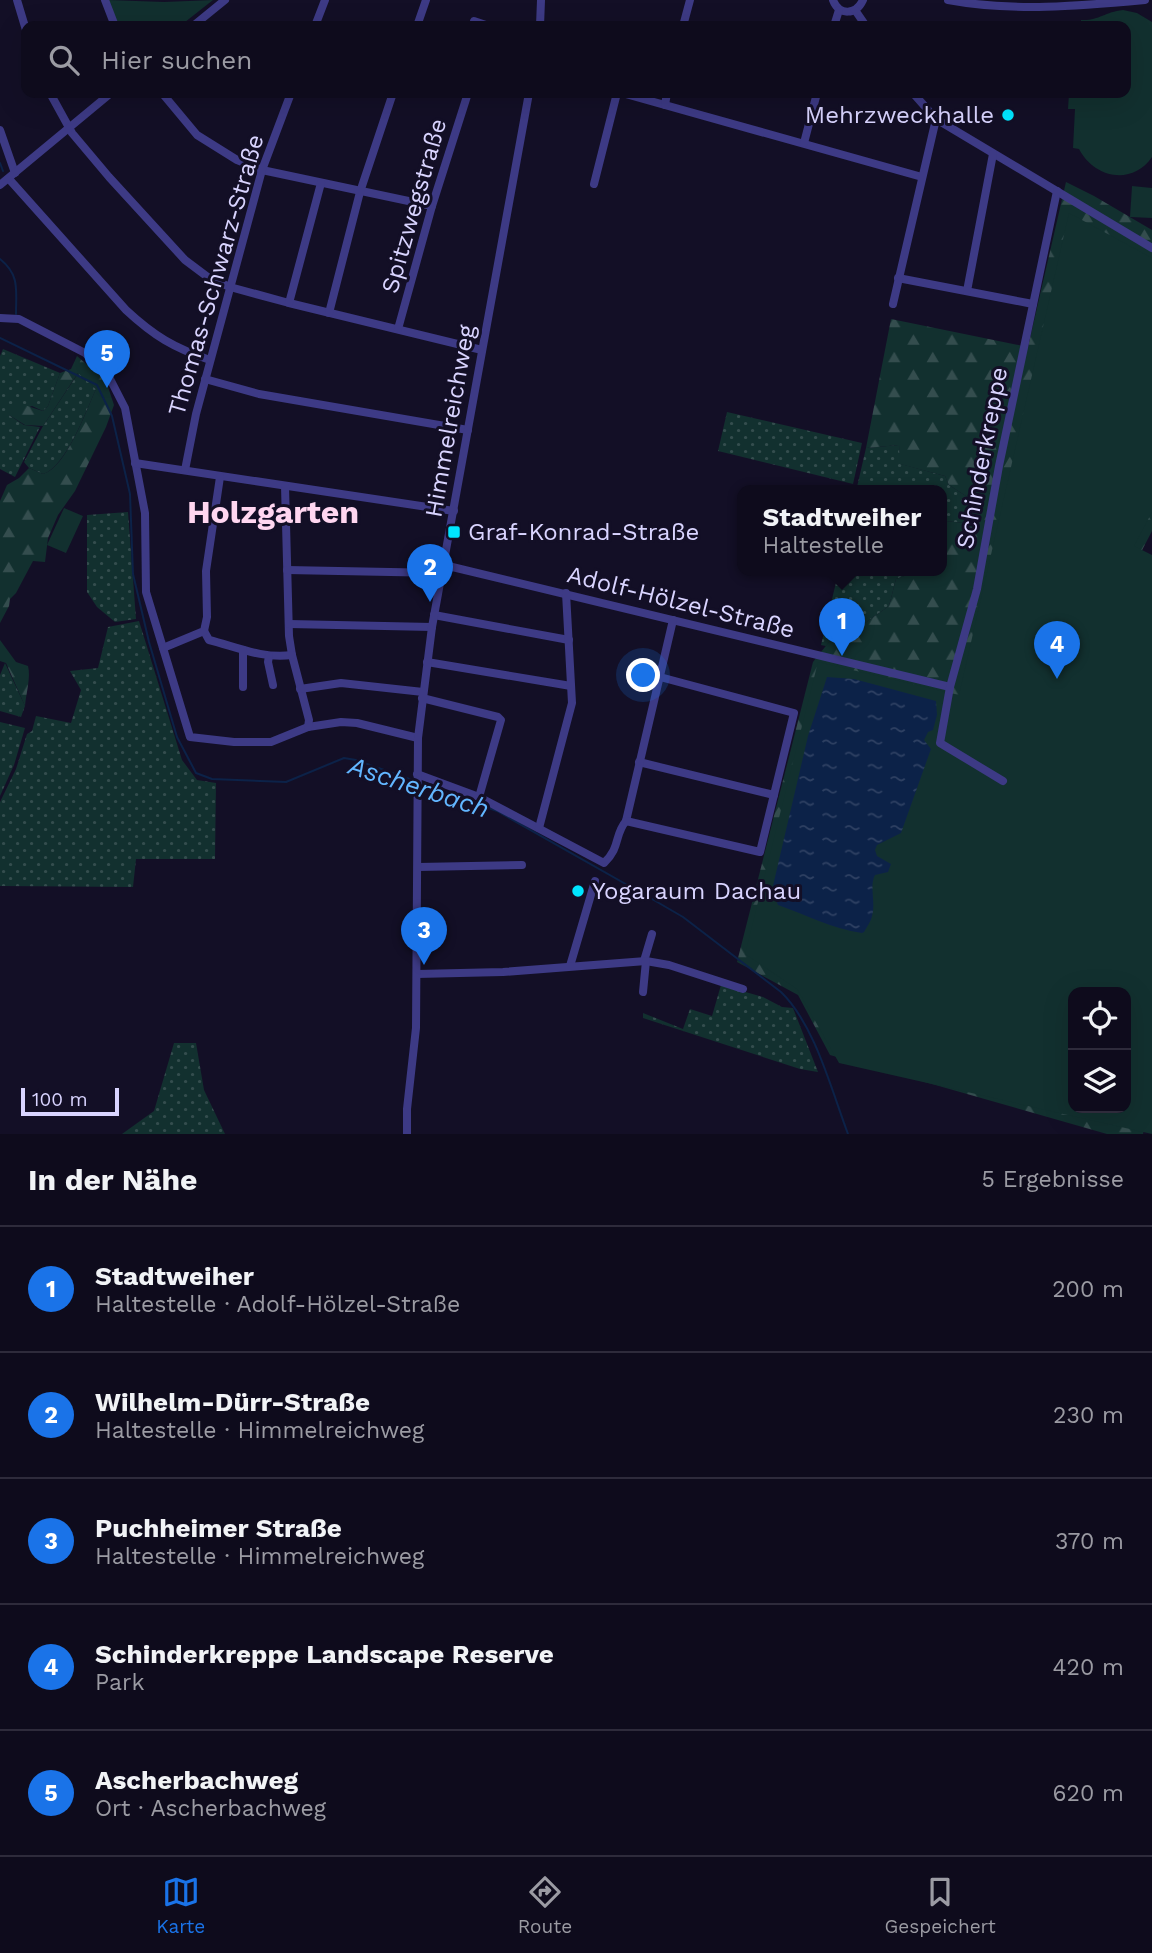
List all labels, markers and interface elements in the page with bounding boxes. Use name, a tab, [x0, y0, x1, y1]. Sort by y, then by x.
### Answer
search box	[21, 21, 1131, 98]
icon: search	[45, 41, 83, 79]
text: Hier suchen	[101, 45, 252, 75]
place label: Mehrzweckhalle	[805, 101, 994, 129]
marker: Mehrzweckhalle	[1000, 107, 1016, 123]
street label: Spitzwegstraße	[376, 115, 452, 297]
street label: Thomas-Schwarz-Straße	[162, 131, 270, 419]
street label: Himmelreichweg	[419, 322, 481, 519]
pin: 5	[84, 330, 130, 388]
street label: Schinderkreppe	[951, 365, 1013, 551]
popup	[737, 485, 947, 576]
district label: Holzgarten	[187, 493, 359, 531]
text: Stadtweiher	[762, 502, 922, 532]
place label: Graf-Konrad-Straße	[468, 518, 699, 546]
marker: Graf-Konrad-Straße	[446, 524, 462, 540]
text: Haltestelle	[762, 532, 884, 559]
pin: 2	[407, 544, 453, 602]
street label: Adolf-Hölzel-Straße	[564, 560, 798, 644]
pin: 1	[819, 598, 865, 656]
pin: 4	[1034, 621, 1080, 679]
your location	[626, 658, 660, 692]
water label: Ascherbach	[344, 750, 493, 824]
place label: Yogaraum Dachau	[592, 877, 801, 905]
marker: Yogaraum Dachau	[570, 883, 586, 899]
pin: 3	[401, 907, 447, 965]
map controls	[1068, 987, 1131, 1113]
button: locate	[1068, 987, 1131, 1050]
button: layers	[1068, 1050, 1131, 1113]
scale bar	[21, 1085, 119, 1117]
text: 100 m	[32, 1088, 88, 1111]
text: In der Nähe	[28, 1162, 197, 1197]
text: 5 Ergebnisse	[981, 1166, 1124, 1193]
text: Stadtweiher	[95, 1261, 254, 1291]
text: 1	[46, 1276, 56, 1303]
text: 200 m	[1052, 1276, 1124, 1303]
text: Haltestelle · Adolf-Hölzel-Straße	[95, 1291, 460, 1318]
text: Wilhelm-Dürr-Straße	[95, 1387, 370, 1417]
text: 2	[44, 1402, 58, 1429]
text: 230 m	[1053, 1402, 1124, 1429]
text: Haltestelle · Himmelreichweg	[95, 1417, 424, 1444]
text: Puchheimer Straße	[95, 1513, 342, 1543]
text: 3	[44, 1528, 58, 1555]
text: 370 m	[1055, 1528, 1124, 1555]
text: Haltestelle · Himmelreichweg	[95, 1543, 424, 1570]
text: Schinderkreppe Landscape Reserve	[95, 1639, 554, 1669]
text: 4	[44, 1654, 58, 1681]
text: 420 m	[1052, 1654, 1124, 1681]
text: Park	[95, 1669, 144, 1696]
text: Ascherbachweg	[95, 1765, 298, 1795]
text: 5	[44, 1780, 58, 1807]
text: 620 m	[1053, 1780, 1124, 1807]
text: Ort · Ascherbachweg	[95, 1795, 326, 1822]
tab: Karte	[156, 1873, 205, 1938]
tab: Route	[518, 1873, 572, 1938]
tab: Gespeichert	[885, 1873, 996, 1938]

